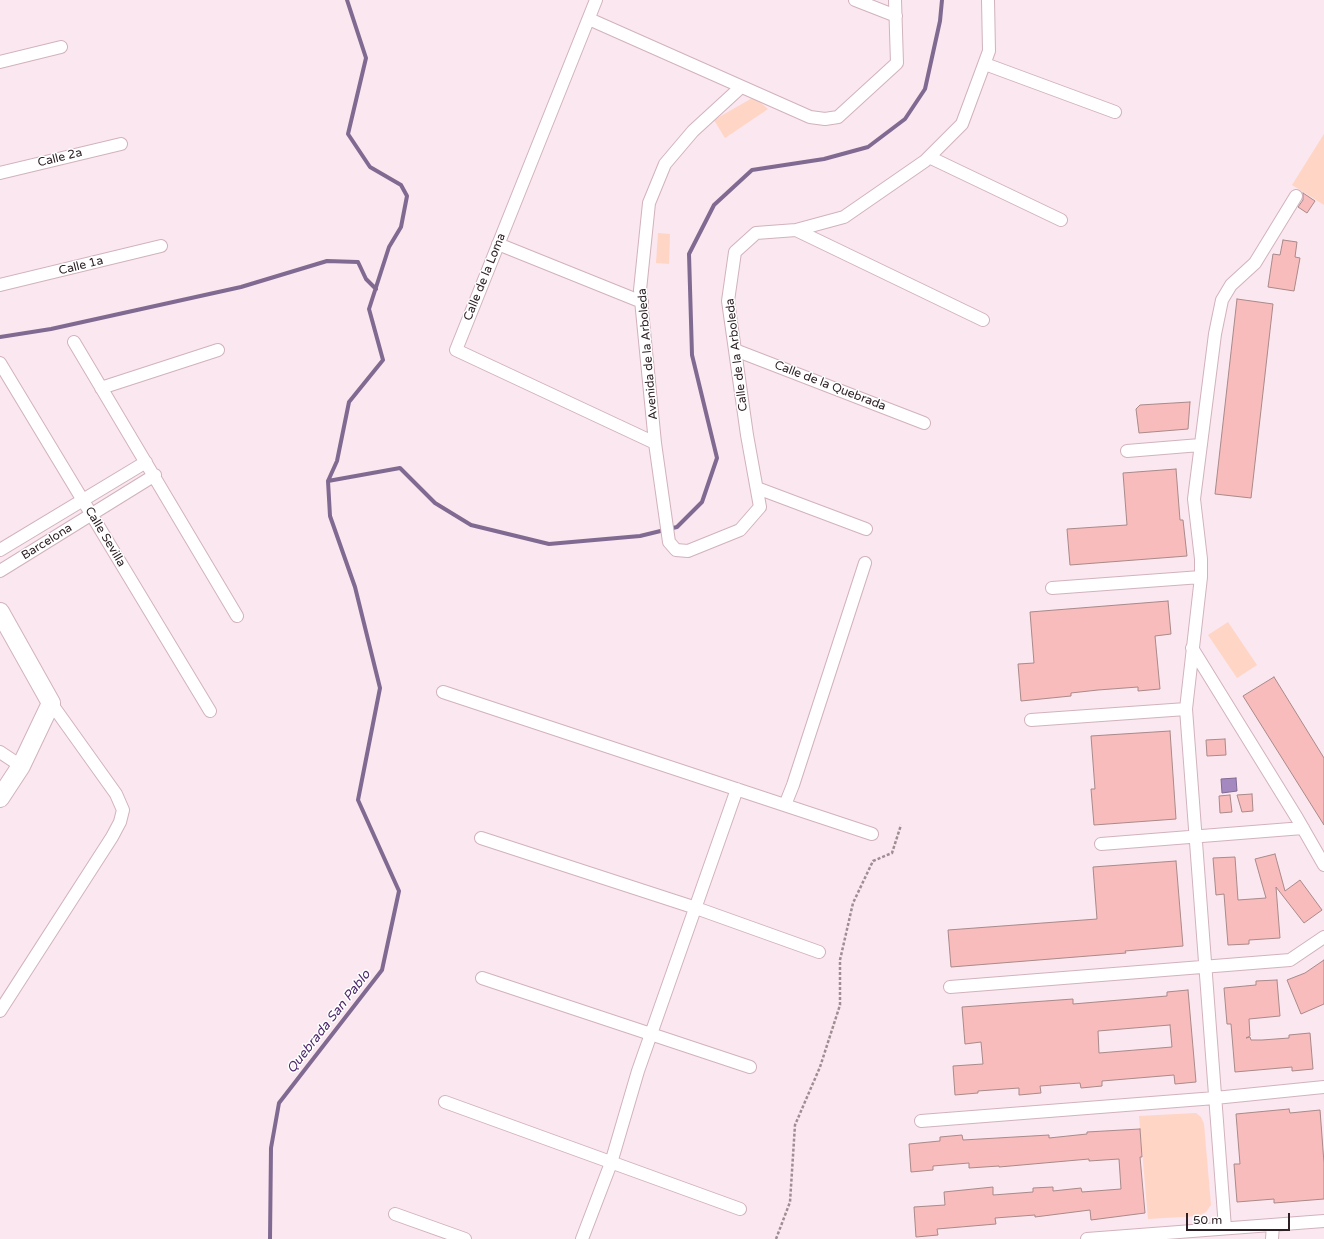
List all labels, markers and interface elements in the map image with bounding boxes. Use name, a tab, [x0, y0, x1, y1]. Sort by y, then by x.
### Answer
street label: Calle 2a	[36, 146, 84, 170]
street label: Calle de la Loma	[461, 231, 509, 323]
street label: Calle 1a	[57, 254, 105, 278]
street label: Avenida de la Arboleda	[635, 288, 661, 420]
street label: Calle de la Arboleda	[723, 298, 751, 412]
street label: Calle de la Quebrada	[772, 358, 888, 414]
street label: Calle Sevilla	[82, 505, 128, 569]
street label: Barcelona	[19, 521, 75, 563]
water label: Quebrada San Pablo	[284, 967, 374, 1077]
scale bar	[1188, 1205, 1292, 1231]
text: 50 m	[1193, 1213, 1222, 1227]

